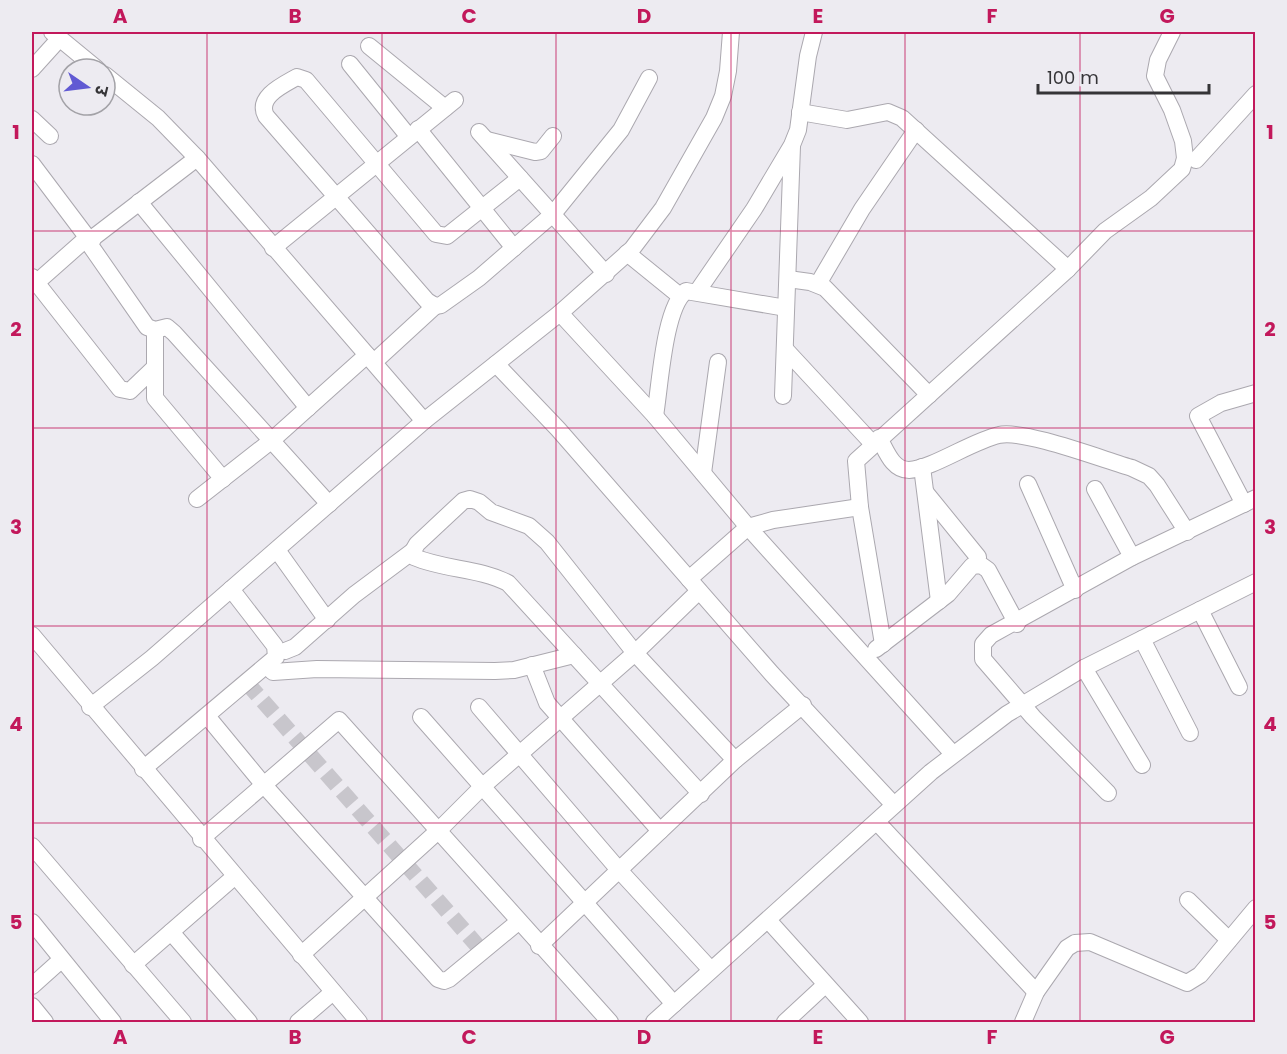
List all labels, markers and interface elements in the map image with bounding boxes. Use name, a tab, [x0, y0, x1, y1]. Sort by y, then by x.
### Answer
text: A	[113, 2, 128, 30]
text: B	[288, 2, 302, 30]
text: C	[461, 2, 477, 30]
text: D	[637, 2, 651, 30]
text: E	[813, 2, 823, 30]
text: F	[987, 2, 998, 30]
text: G	[1159, 2, 1175, 30]
north arrow	[57, 57, 117, 117]
scale bar	[1038, 57, 1209, 95]
text: 100 m	[1047, 65, 1099, 90]
text: उ	[89, 82, 114, 99]
text: 1	[12, 118, 20, 146]
text: 1	[1266, 118, 1274, 146]
text: 2	[10, 315, 22, 343]
text: 2	[1264, 315, 1276, 343]
text: 3	[10, 513, 22, 541]
text: 3	[1264, 513, 1276, 541]
text: 4	[9, 710, 23, 738]
text: 4	[1263, 710, 1277, 738]
text: 5	[10, 908, 23, 936]
text: 5	[1264, 908, 1277, 936]
text: A	[113, 1023, 128, 1051]
text: B	[288, 1023, 302, 1051]
text: C	[461, 1023, 477, 1051]
text: D	[637, 1023, 651, 1051]
text: E	[813, 1023, 823, 1051]
text: F	[987, 1023, 998, 1051]
text: G	[1159, 1023, 1175, 1051]

